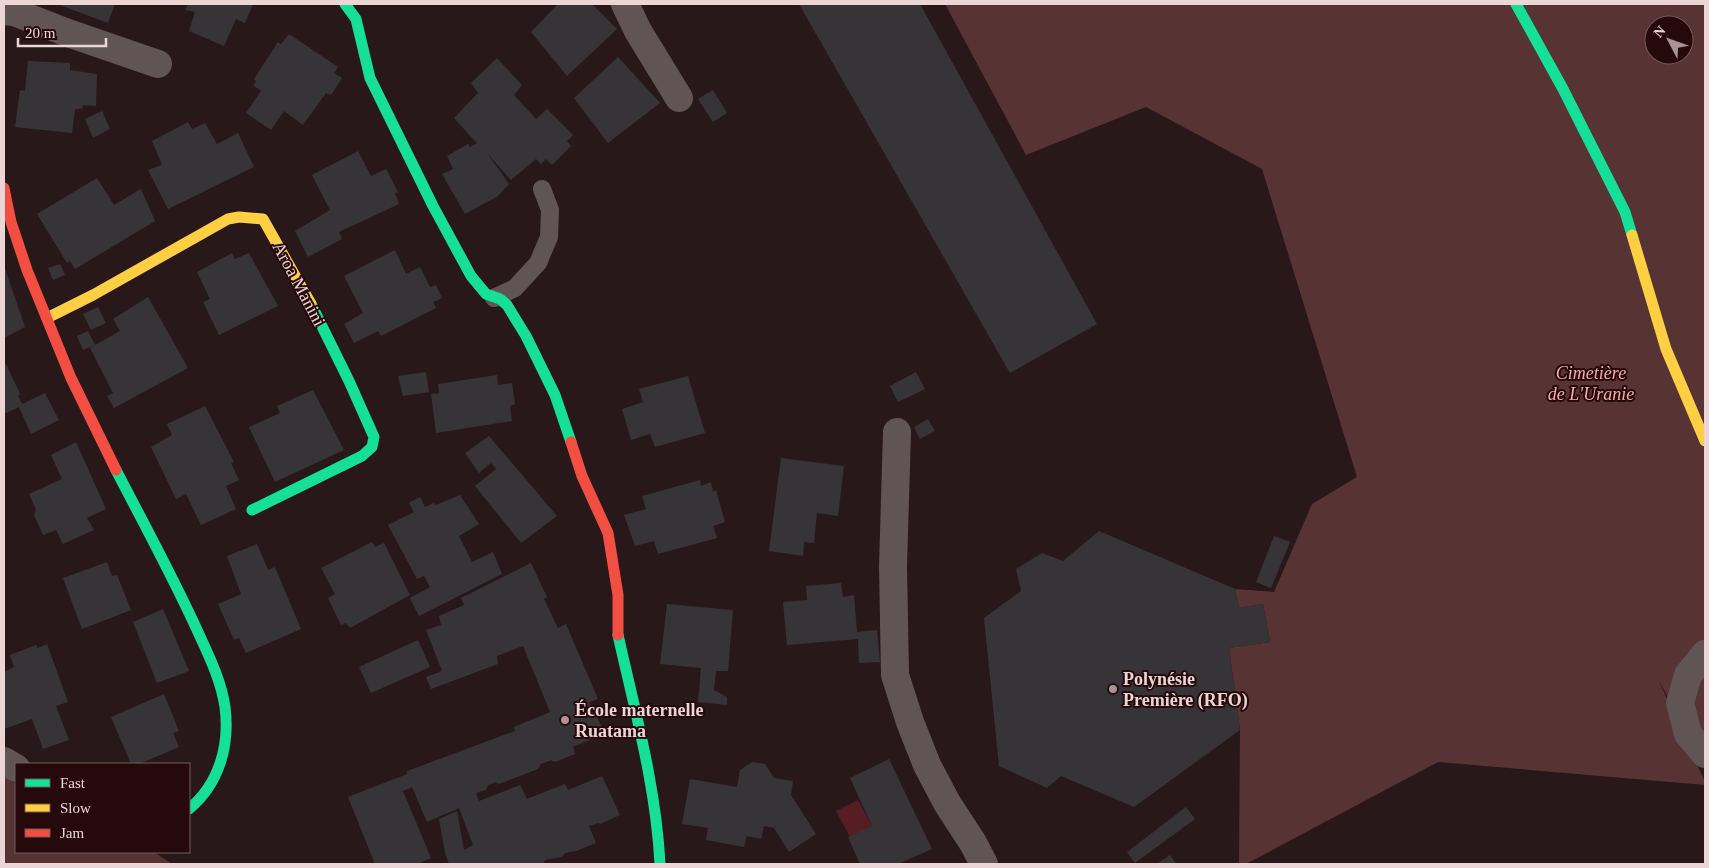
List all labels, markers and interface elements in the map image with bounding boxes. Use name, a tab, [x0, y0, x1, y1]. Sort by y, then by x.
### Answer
scale bar	[18, 15, 105, 47]
north arrow	[1644, 15, 1694, 65]
text: N	[1651, 23, 1669, 41]
text: 20 m	[25, 25, 56, 41]
street label: Aroa Manini	[268, 238, 330, 330]
park label: Cimetière de L'Uranie	[1548, 363, 1634, 404]
place label: Polynésie Première (RFO)	[1123, 669, 1248, 711]
marker: Polynésie Première (RFO)	[1107, 683, 1119, 695]
place label: École maternelle Ruatama	[575, 699, 703, 741]
marker: École maternelle Ruatama	[559, 714, 571, 726]
legend	[15, 763, 190, 853]
text: Fast	[60, 775, 86, 791]
text: Slow	[60, 800, 91, 816]
text: Jam	[60, 825, 84, 841]

